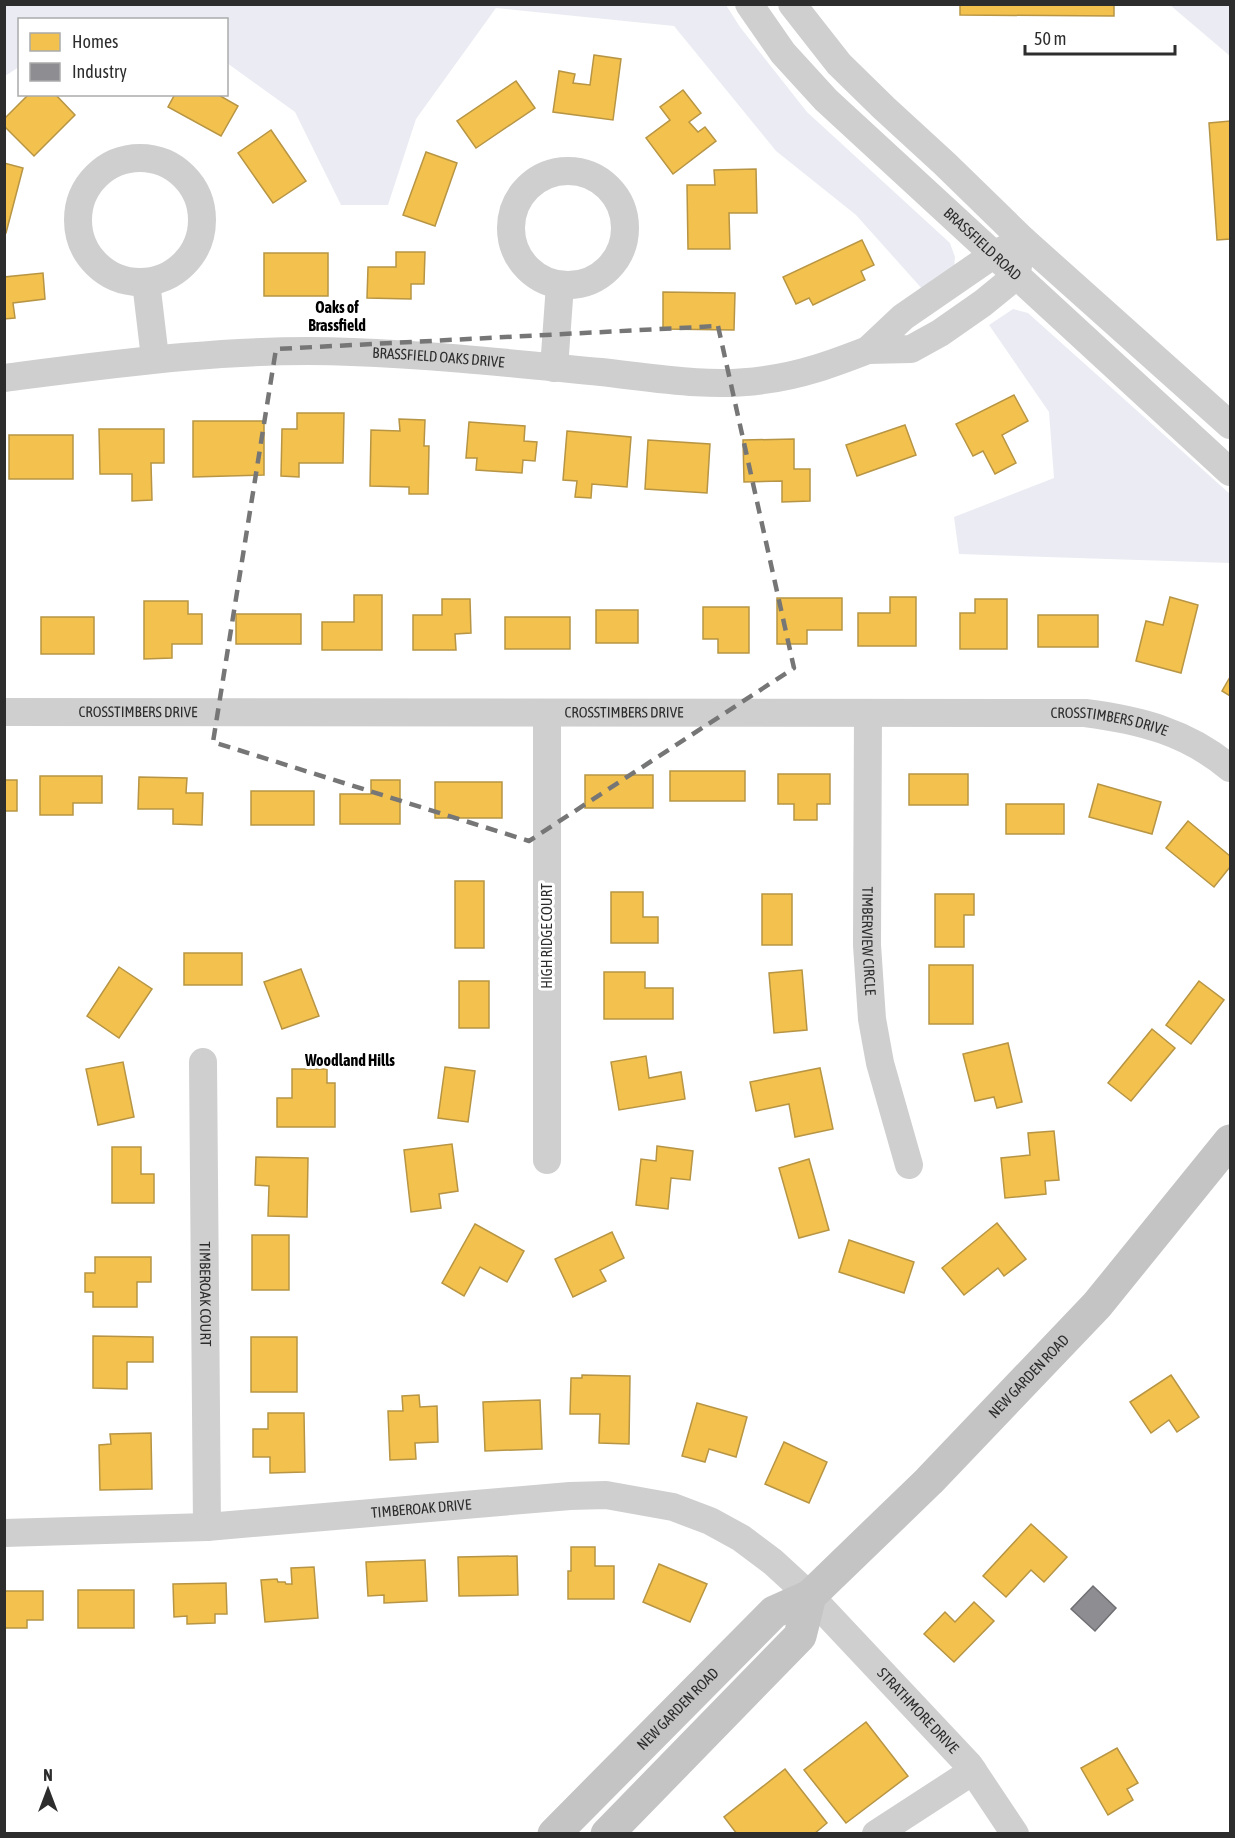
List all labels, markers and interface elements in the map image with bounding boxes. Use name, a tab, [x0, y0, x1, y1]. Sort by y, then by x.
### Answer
legend	[18, 18, 228, 96]
scale bar	[1025, 18, 1175, 56]
text: 50 m	[1034, 28, 1066, 49]
text: Homes	[72, 31, 118, 52]
text: Industry	[72, 61, 127, 82]
street label: BRASSFIELD ROAD	[941, 204, 1025, 283]
district label: Oaks of Brassfield	[308, 298, 366, 334]
street label: BRASSFIELD OAKS DRIVE	[372, 344, 506, 371]
street label: CROSSTIMBERS DRIVE	[79, 703, 198, 720]
street label: CROSSTIMBERS DRIVE	[565, 704, 684, 721]
street label: CROSSTIMBERS DRIVE	[1051, 704, 1171, 739]
street label: HIGH RIDGE COURT	[538, 883, 555, 989]
street label: TIMBERVIEW CIRCLE	[859, 887, 879, 996]
district label: Woodland Hills	[304, 1051, 395, 1069]
street label: TIMBEROAK COURT	[197, 1241, 214, 1347]
street label: NEW GARDEN ROAD	[985, 1331, 1072, 1421]
street label: TIMBEROAK DRIVE	[370, 1495, 472, 1521]
street label: NEW GARDEN ROAD	[633, 1664, 722, 1753]
street label: STRATHMORE DRIVE	[874, 1664, 963, 1757]
north arrow	[18, 1760, 78, 1820]
text: N	[43, 1766, 53, 1784]

